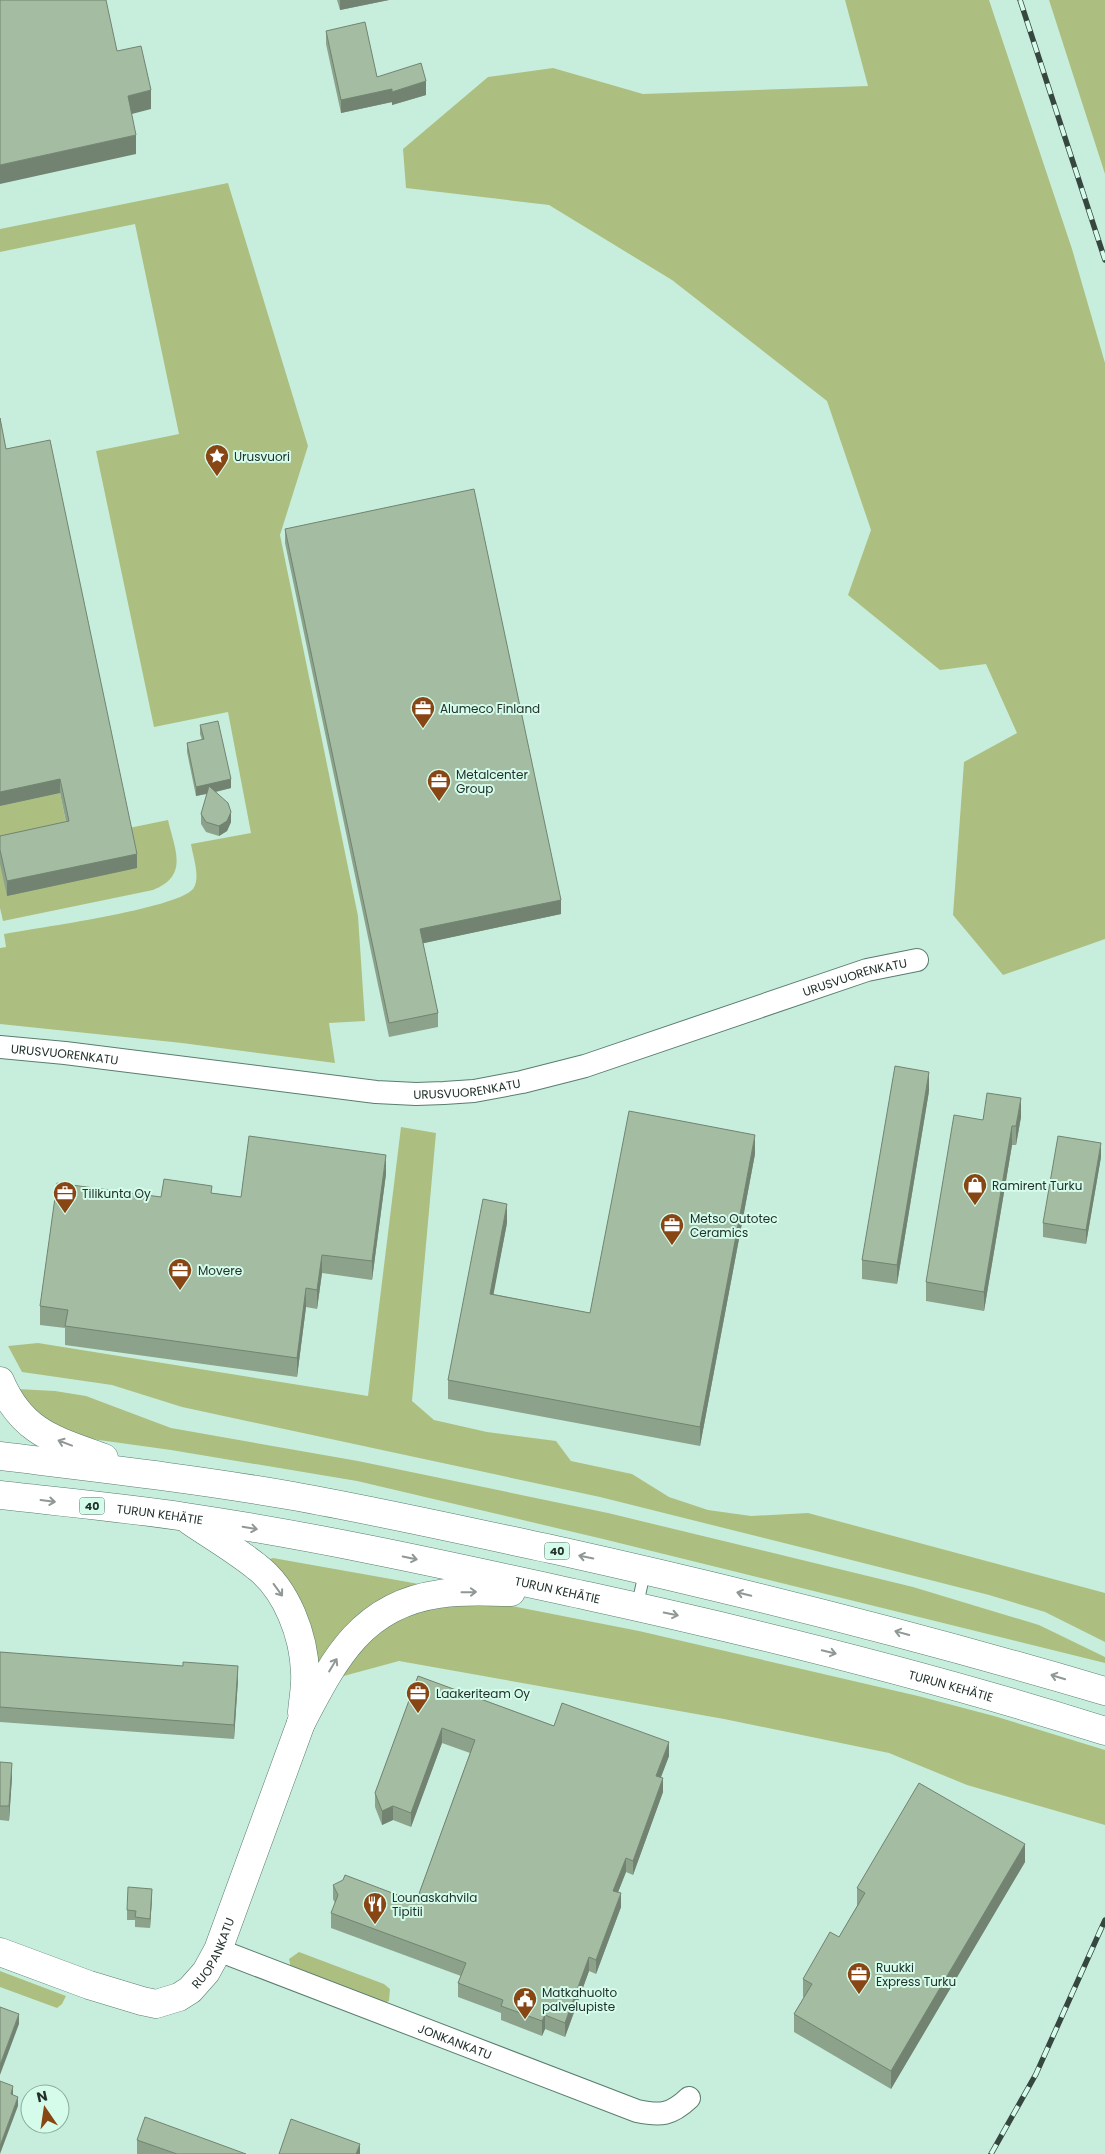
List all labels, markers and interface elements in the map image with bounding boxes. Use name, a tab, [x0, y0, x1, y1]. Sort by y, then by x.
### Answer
place icon: Urusvuori	[204, 443, 230, 477]
place label: Urusvuori	[234, 448, 290, 465]
office icon: Alumeco Finland	[410, 695, 436, 729]
place label: Alumeco Finland	[440, 700, 540, 717]
place label: Metalcenter Group	[456, 766, 528, 797]
office icon: Metalcenter Group	[426, 768, 452, 802]
street label: URUSVUORENKATU	[800, 954, 908, 1000]
street label: URUSVUORENKATU	[10, 1040, 119, 1068]
street label: URUSVUORENKATU	[413, 1074, 522, 1103]
shop icon: Ramirent Turku	[962, 1172, 988, 1206]
place label: Ramirent Turku	[992, 1177, 1082, 1194]
office icon: Tilikunta Oy	[52, 1180, 78, 1214]
place label: Tilikunta Oy	[82, 1185, 151, 1202]
place label: Metso Outotec Ceramics	[690, 1210, 778, 1241]
office icon: Metso Outotec Ceramics	[659, 1212, 685, 1246]
office icon: Movere	[167, 1257, 193, 1291]
place label: Movere	[198, 1262, 242, 1279]
one-way arrow	[57, 1438, 73, 1447]
one-way arrow	[40, 1496, 56, 1506]
road number: 40	[80, 1498, 104, 1514]
street label: TURUN KEHÄTIE	[116, 1499, 204, 1528]
one-way arrow	[242, 1523, 258, 1533]
road number: 40	[544, 1542, 570, 1560]
one-way arrow	[578, 1552, 594, 1561]
one-way arrow	[401, 1554, 417, 1564]
street label: TURUN KEHÄTIE	[513, 1572, 602, 1607]
one-way arrow	[272, 1582, 283, 1596]
one-way arrow	[460, 1587, 477, 1597]
one-way arrow	[737, 1589, 753, 1598]
one-way arrow	[663, 1610, 679, 1620]
one-way arrow	[894, 1628, 910, 1638]
one-way arrow	[821, 1648, 837, 1657]
one-way arrow	[328, 1658, 338, 1672]
street label: TURUN KEHÄTIE	[907, 1665, 995, 1705]
one-way arrow	[1051, 1672, 1067, 1682]
office icon: Laakeriteam Oy	[405, 1680, 431, 1714]
place label: Laakeriteam Oy	[436, 1685, 530, 1702]
place label: Lounaskahvila Tipitii	[392, 1889, 477, 1920]
restaurant icon: Lounaskahvila Tipitii	[362, 1891, 388, 1925]
street label: RUOPANKATU	[187, 1915, 238, 1992]
place label: Ruukki Express Turku	[876, 1959, 956, 1990]
office icon: Ruukki Express Turku	[846, 1961, 872, 1995]
place label: Matkahuolto palvelupiste	[542, 1984, 617, 2015]
public building icon: Matkahuolto palvelupiste	[512, 1986, 538, 2020]
street label: JONKANKATU	[416, 2019, 495, 2063]
north arrow	[20, 2084, 70, 2134]
text: N	[35, 2085, 49, 2107]

